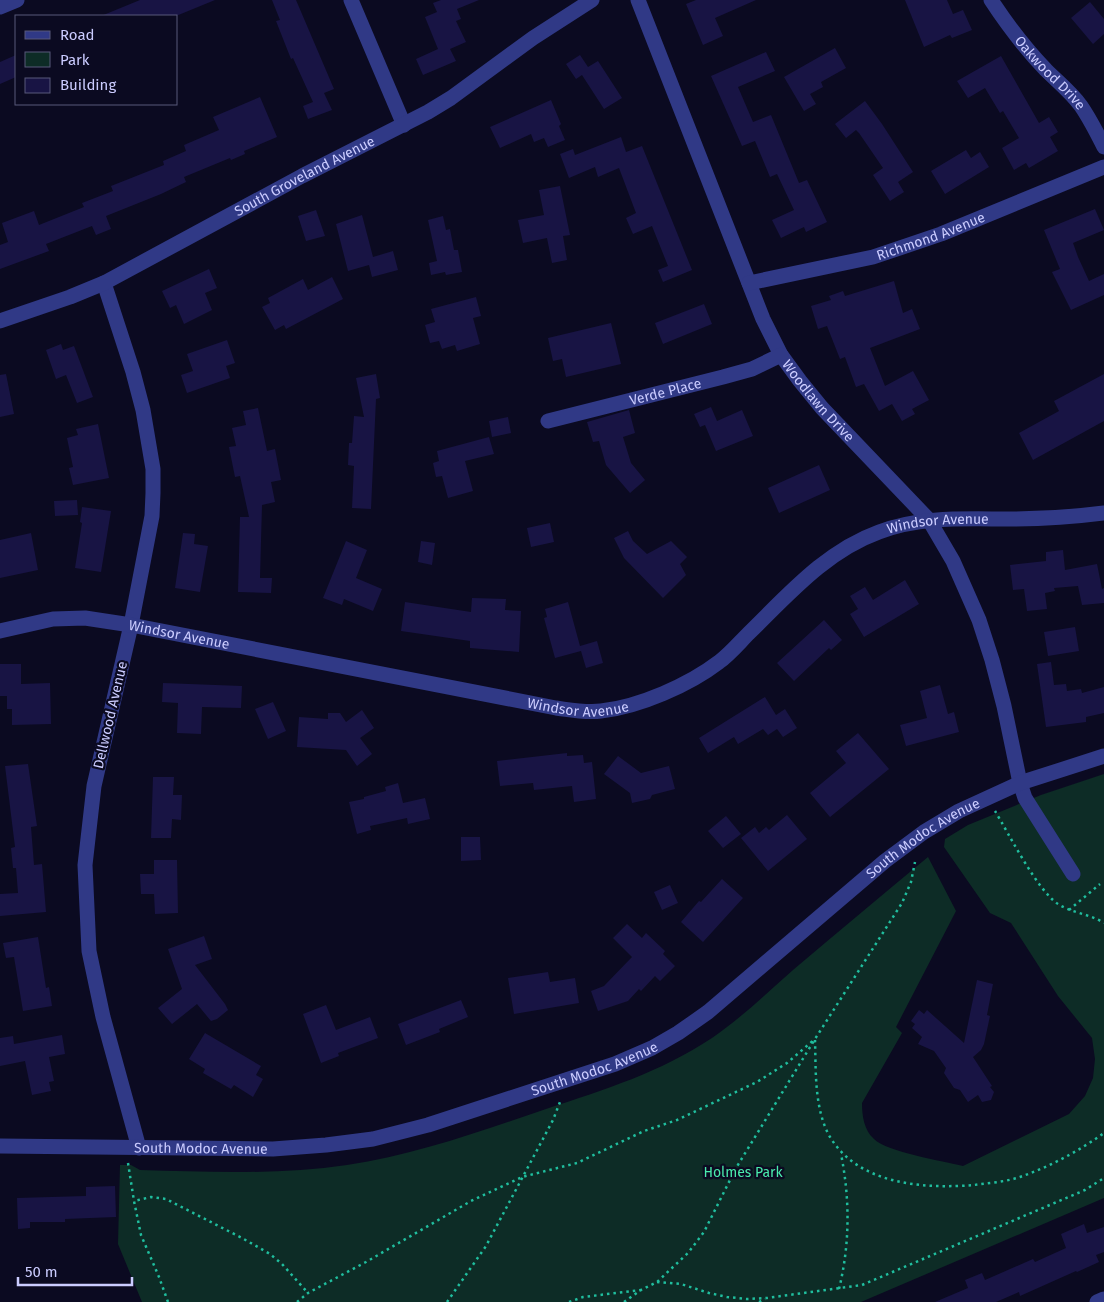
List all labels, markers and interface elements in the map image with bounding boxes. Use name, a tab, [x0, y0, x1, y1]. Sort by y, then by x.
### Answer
legend	[15, 15, 178, 105]
text: Road	[60, 26, 95, 44]
street label: Oakwood Drive	[1011, 33, 1089, 113]
text: Park	[60, 51, 90, 69]
text: Building	[60, 76, 116, 94]
street label: South Groveland Avenue	[232, 133, 378, 220]
street label: Richmond Avenue	[874, 209, 988, 264]
street label: Woodlawn Drive	[778, 357, 858, 446]
street label: Verde Place	[628, 375, 703, 409]
street label: Windsor Avenue	[885, 511, 989, 538]
street label: Windsor Avenue	[127, 617, 231, 653]
street label: Dellwood Avenue	[90, 660, 131, 771]
street label: Windsor Avenue	[526, 695, 631, 721]
street label: South Modoc Avenue	[863, 795, 983, 882]
street label: South Modoc Avenue	[529, 1038, 661, 1100]
street label: South Modoc Avenue	[134, 1139, 268, 1158]
park label: Holmes Park	[703, 1164, 783, 1181]
scale bar	[18, 1254, 131, 1286]
text: 50 m	[25, 1263, 58, 1281]

